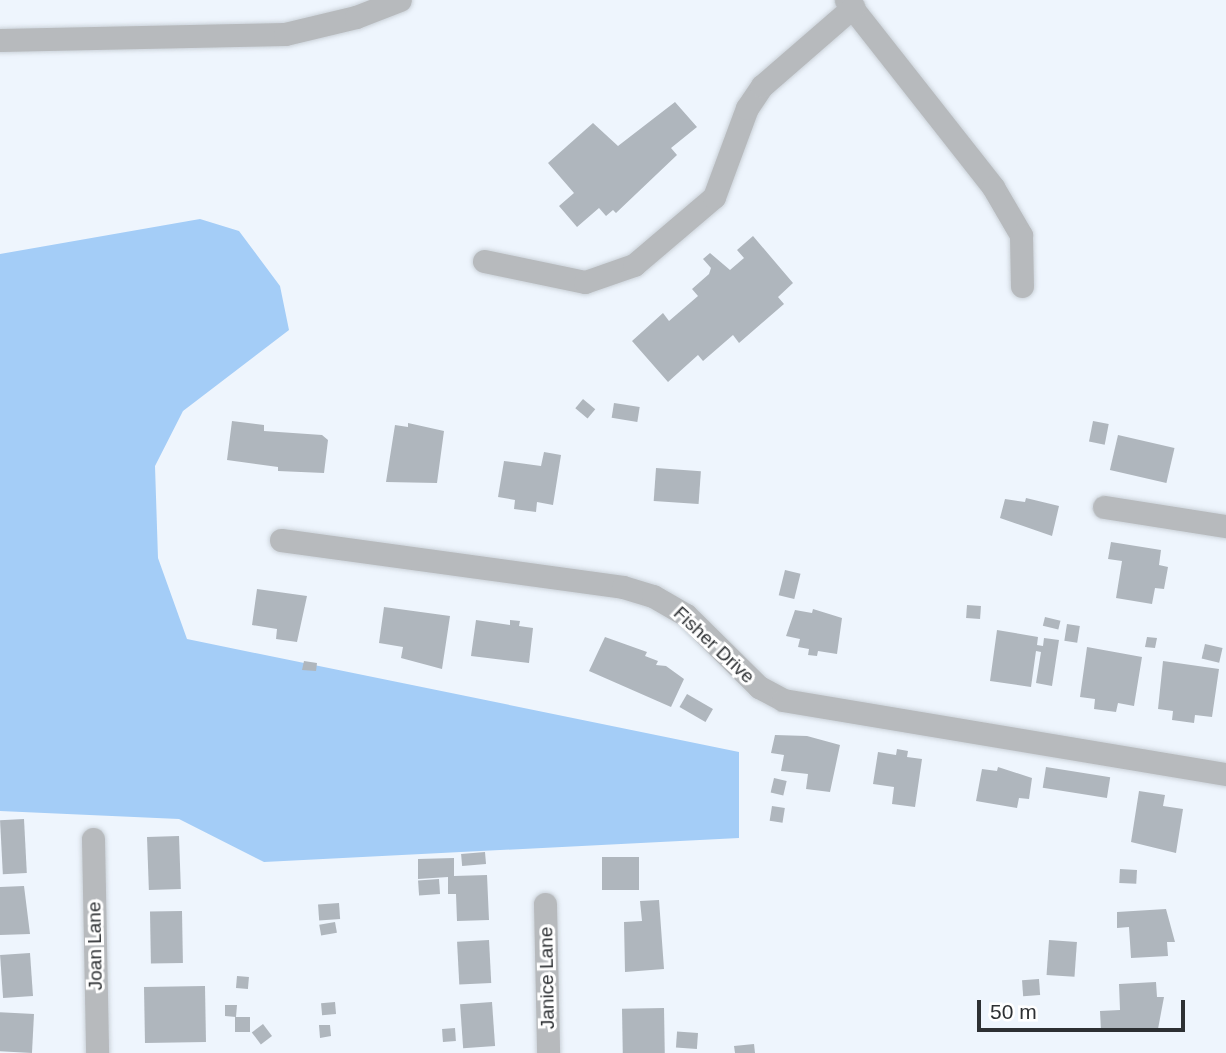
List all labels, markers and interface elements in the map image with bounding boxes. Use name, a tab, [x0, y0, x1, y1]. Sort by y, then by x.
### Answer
street label: Fisher Drive	[669, 602, 759, 688]
street label: Joan Lane	[83, 901, 107, 991]
street label: Janice Lane	[535, 927, 559, 1029]
scale bar	[981, 986, 1189, 1030]
text: 50 m	[990, 1000, 1037, 1023]

